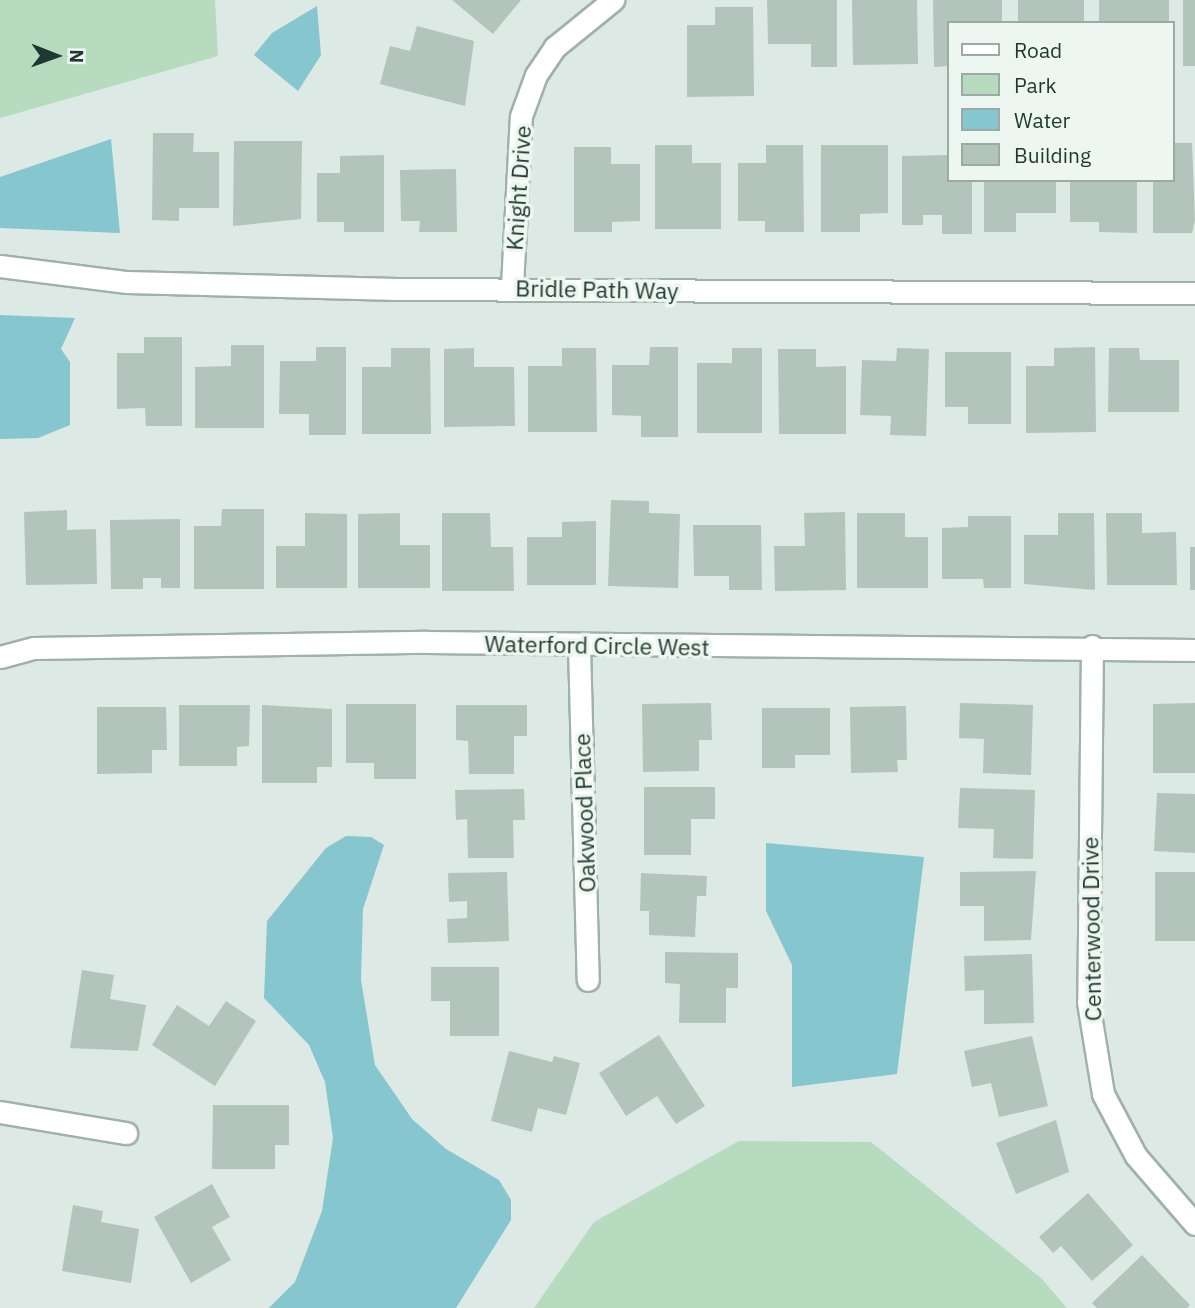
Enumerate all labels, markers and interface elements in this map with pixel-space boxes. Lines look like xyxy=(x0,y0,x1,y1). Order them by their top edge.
north arrow xyxy=(21,21,91,91)
legend xyxy=(946,21,1174,182)
text: Road xyxy=(1014,36,1062,64)
text: N xyxy=(65,49,89,63)
text: Park xyxy=(1014,71,1057,99)
text: Water xyxy=(1014,106,1070,134)
street label: Knight Drive xyxy=(500,125,536,251)
text: Building xyxy=(1014,141,1091,169)
street label: Bridle Path Way xyxy=(515,274,679,304)
street label: Waterford Circle West xyxy=(484,629,710,661)
street label: Oakwood Place xyxy=(567,733,601,893)
street label: Centerwood Drive xyxy=(1076,836,1106,1022)

